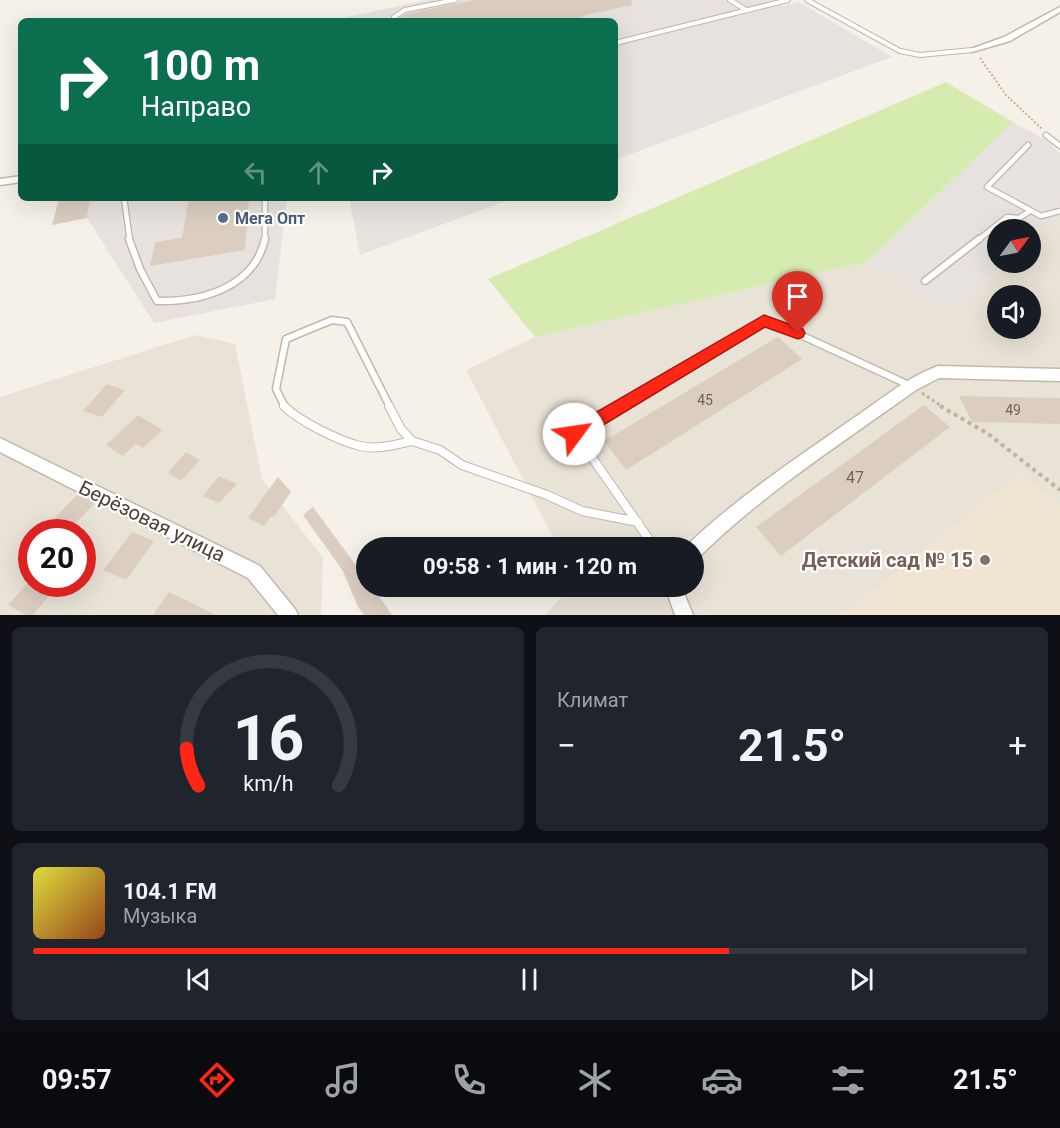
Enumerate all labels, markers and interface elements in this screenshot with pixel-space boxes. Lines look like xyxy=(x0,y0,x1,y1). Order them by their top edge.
text: 100 m xyxy=(141,41,260,90)
icon: right xyxy=(42,42,120,120)
text: Направо xyxy=(141,91,251,123)
icon: left xyxy=(239,156,272,189)
icon: ahead xyxy=(302,156,335,189)
icon: right xyxy=(365,156,398,189)
place label: Мега Опт xyxy=(235,209,305,228)
marker: Мега Опт xyxy=(216,211,230,225)
north arrow xyxy=(987,219,1041,273)
map controls xyxy=(987,219,1041,339)
pin xyxy=(772,271,823,333)
icon: arrive xyxy=(781,280,814,313)
button: sound xyxy=(987,285,1041,339)
house number: 45 xyxy=(697,392,713,408)
position arrow xyxy=(542,402,606,466)
house number: 49 xyxy=(1005,402,1021,418)
house number: 47 xyxy=(846,468,864,487)
street label: Берёзовая улица xyxy=(75,475,229,567)
speed limit sign: 20 xyxy=(18,519,96,597)
place label: Детский сад № 15 xyxy=(802,548,973,572)
marker: Детский сад № 15 xyxy=(978,553,992,567)
text: 09:58 · 1 мин · 120 m xyxy=(423,554,637,579)
text: Климат xyxy=(557,688,628,712)
text: 16 xyxy=(232,702,304,775)
text: 21.5° xyxy=(738,719,846,772)
text: − xyxy=(557,726,576,765)
text: + xyxy=(1008,726,1027,765)
text: km/h xyxy=(243,771,293,796)
text: 104.1 FM xyxy=(123,879,217,904)
text: Музыка xyxy=(123,904,197,928)
icon: previous xyxy=(182,963,215,996)
icon: pause xyxy=(513,963,546,996)
icon: next xyxy=(845,963,878,996)
icon: directions xyxy=(196,1059,238,1101)
icon: music xyxy=(322,1059,364,1101)
icon: phone xyxy=(448,1059,490,1101)
icon: climate xyxy=(574,1059,616,1101)
icon: car xyxy=(701,1059,743,1101)
icon: filters xyxy=(827,1059,869,1101)
text: 09:57 xyxy=(42,1064,112,1096)
text: 21.5° xyxy=(953,1064,1018,1096)

